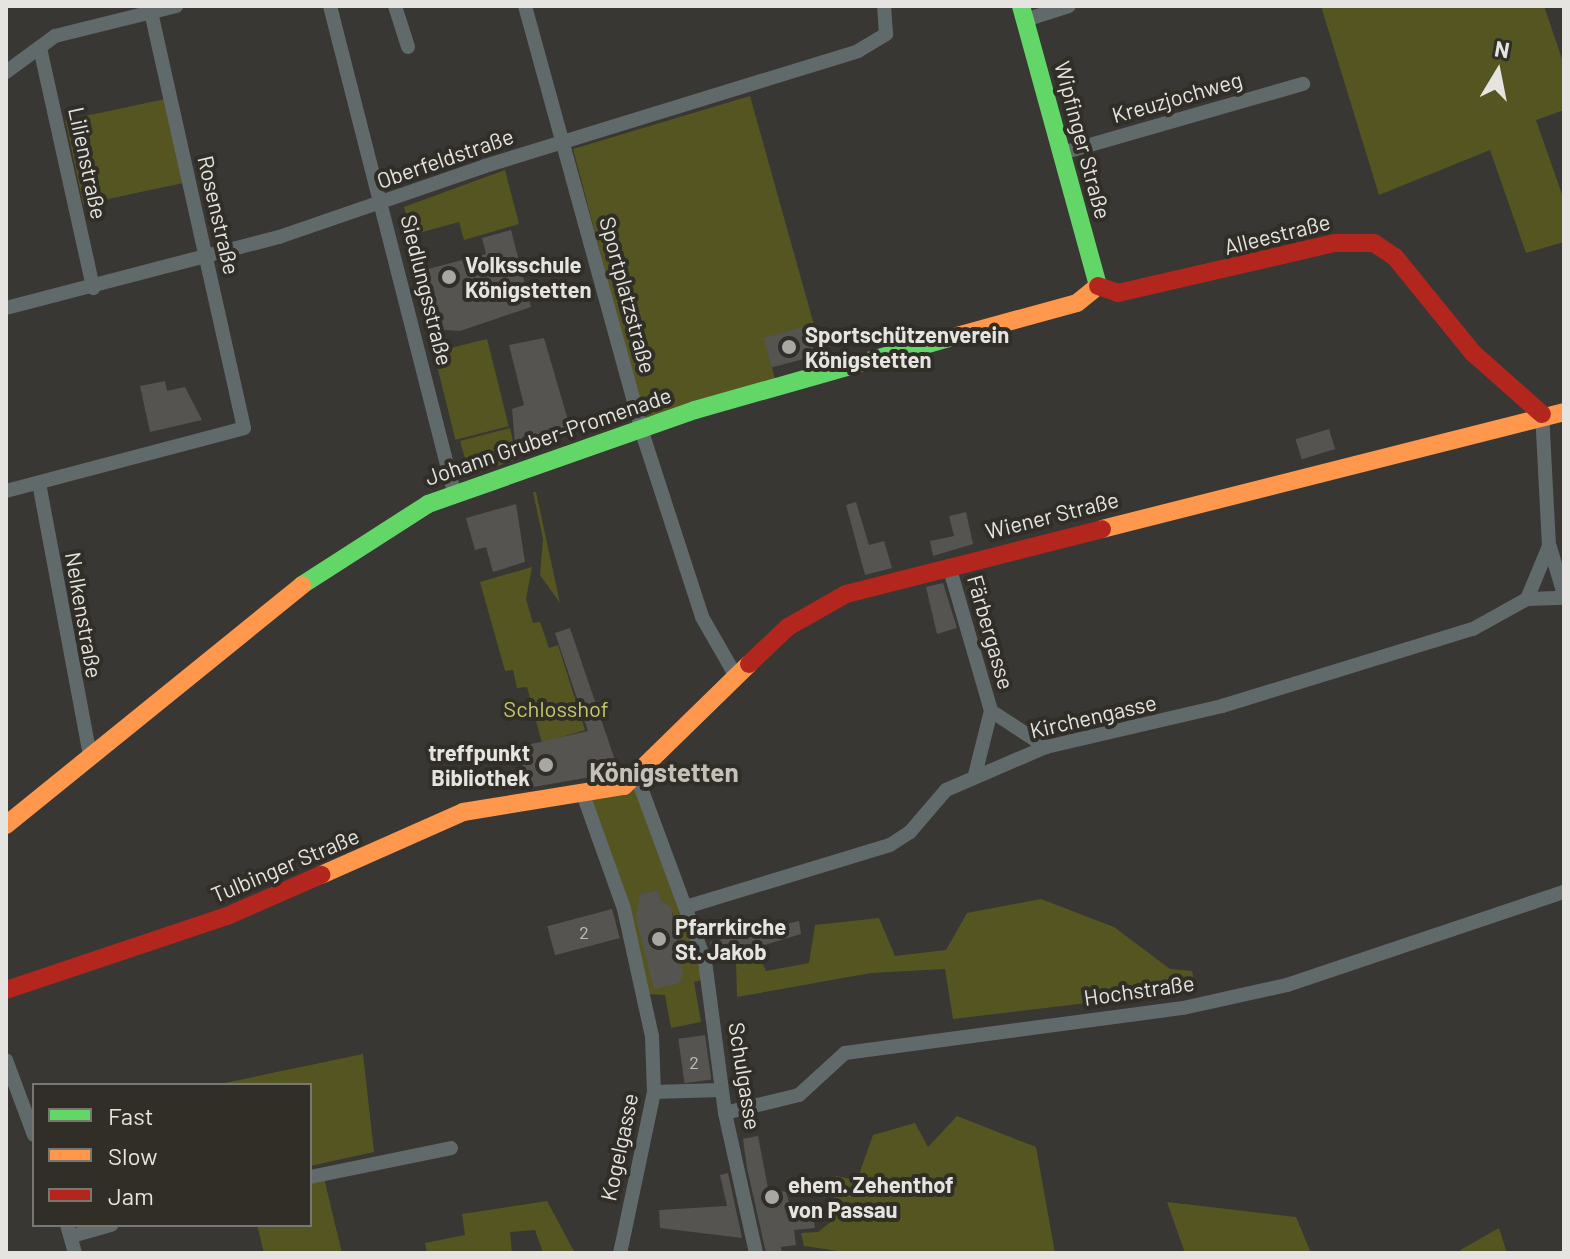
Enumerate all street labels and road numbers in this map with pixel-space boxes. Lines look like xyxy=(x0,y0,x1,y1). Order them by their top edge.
street label: Wipfinger Straße xyxy=(1049,58,1117,222)
street label: Kreuzjochweg xyxy=(1109,66,1245,128)
street label: Lilienstraße xyxy=(63,104,113,222)
street label: Oberfeldstraße xyxy=(373,122,517,194)
street label: Rosenstraße xyxy=(192,153,246,277)
street label: Alleestraße xyxy=(1221,208,1333,260)
street label: Siedlungsstraße xyxy=(396,212,458,368)
street label: Sportplatzstraße xyxy=(594,214,662,376)
street label: Johann Gruber-Promenade xyxy=(421,381,675,491)
street label: Wiener Straße xyxy=(983,486,1121,544)
street label: Nelkenstraße xyxy=(60,550,108,680)
street label: Färbergasse xyxy=(962,572,1020,692)
street label: Kirchengasse xyxy=(1027,689,1159,743)
street label: Tulbinger Straße xyxy=(207,822,363,908)
street label: Hochstraße xyxy=(1082,969,1196,1011)
street label: Schulgasse xyxy=(723,1020,767,1132)
street label: Kogelgasse xyxy=(595,1091,643,1203)

